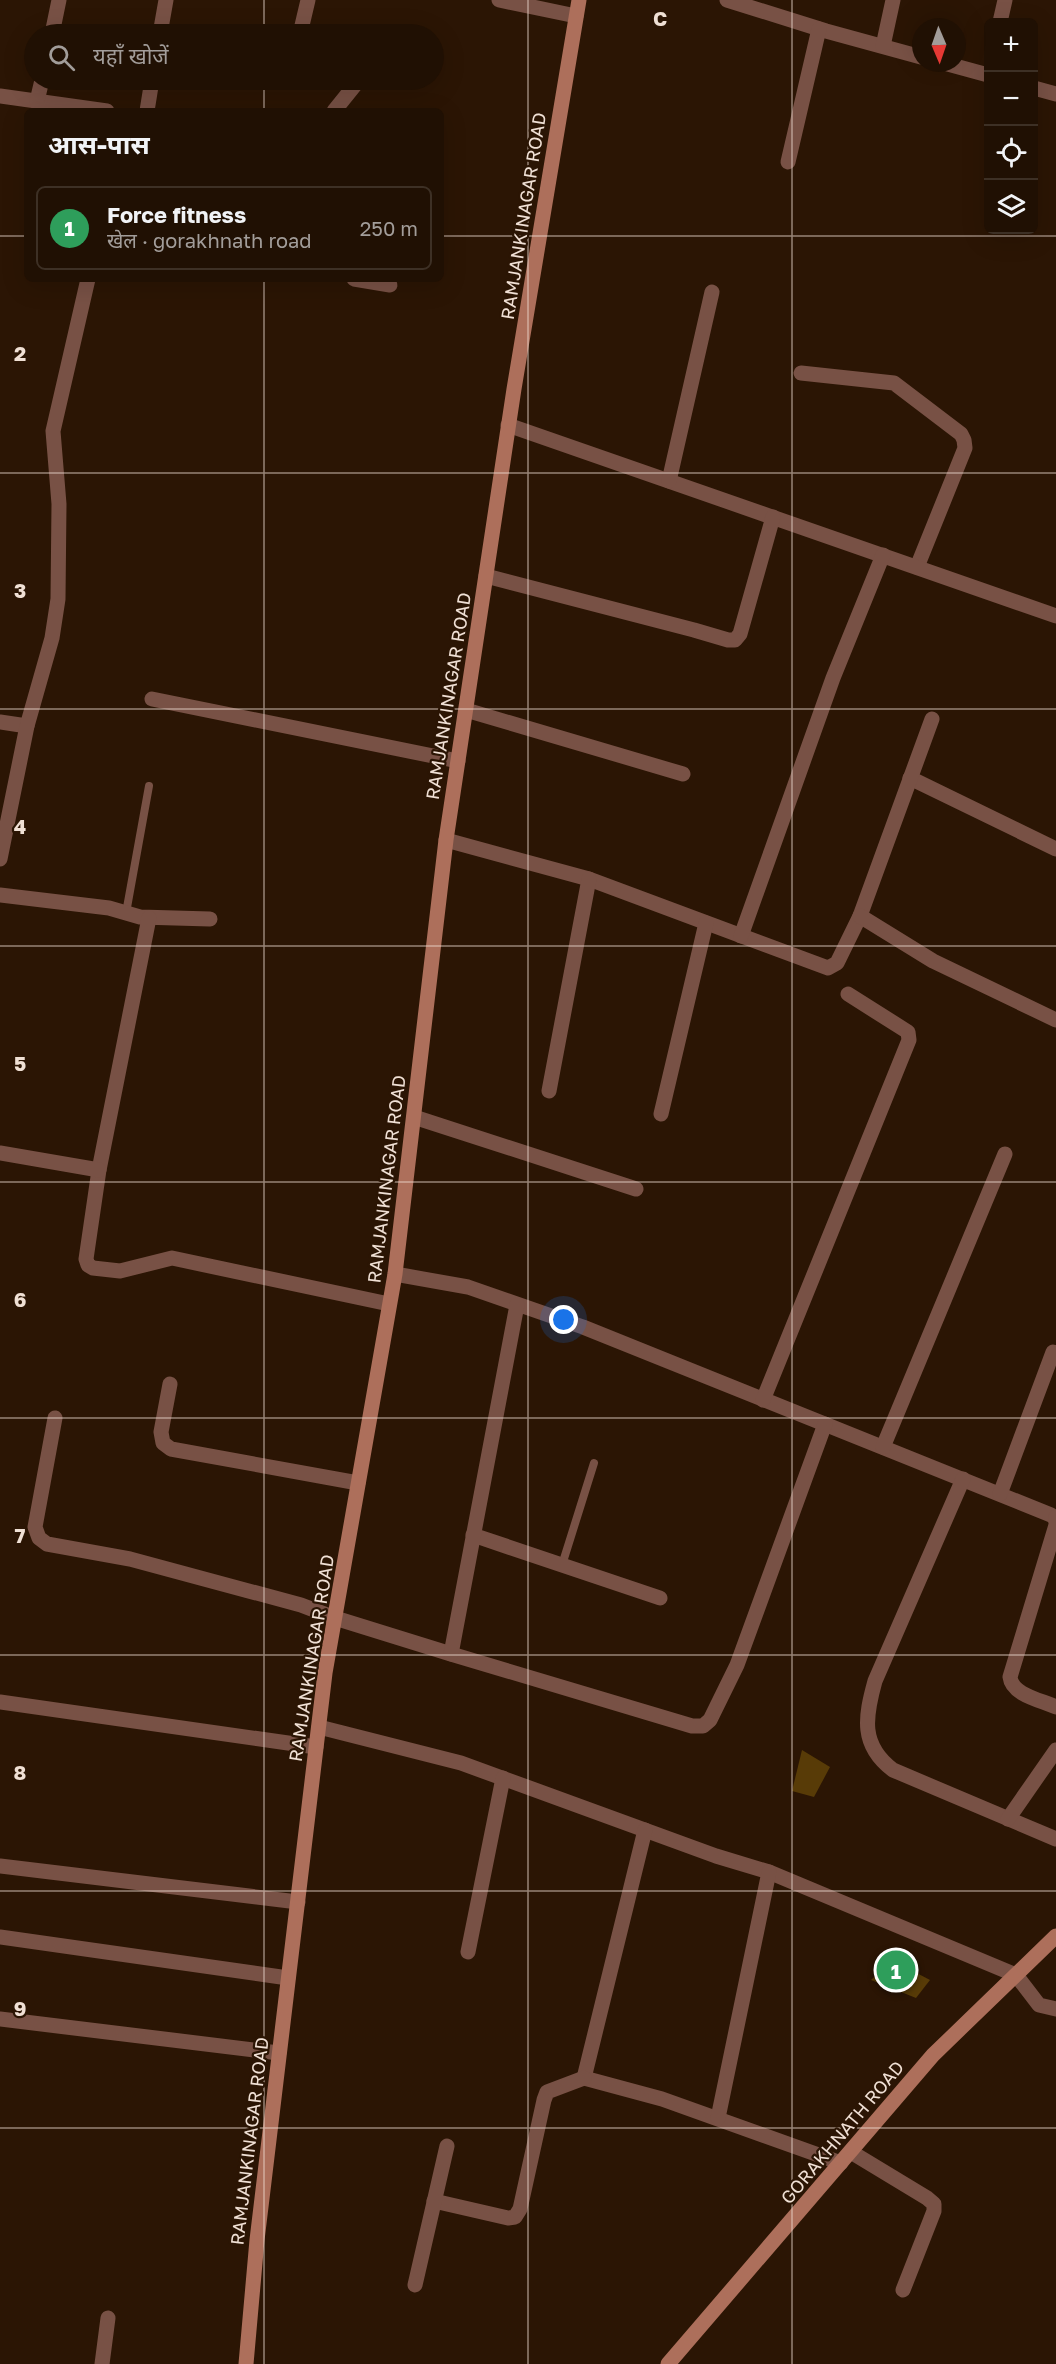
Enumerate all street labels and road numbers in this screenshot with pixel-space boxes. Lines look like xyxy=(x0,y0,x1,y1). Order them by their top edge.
street label: RAMJANKINAGAR ROAD xyxy=(496,111,550,321)
street label: RAMJANKINAGAR ROAD xyxy=(421,591,475,801)
street label: RAMJANKINAGAR ROAD xyxy=(362,1074,410,1284)
street label: RAMJANKINAGAR ROAD xyxy=(284,1553,338,1763)
street label: RAMJANKINAGAR ROAD xyxy=(225,2036,273,2246)
street label: GORAKHNATH ROAD xyxy=(776,2056,908,2208)

